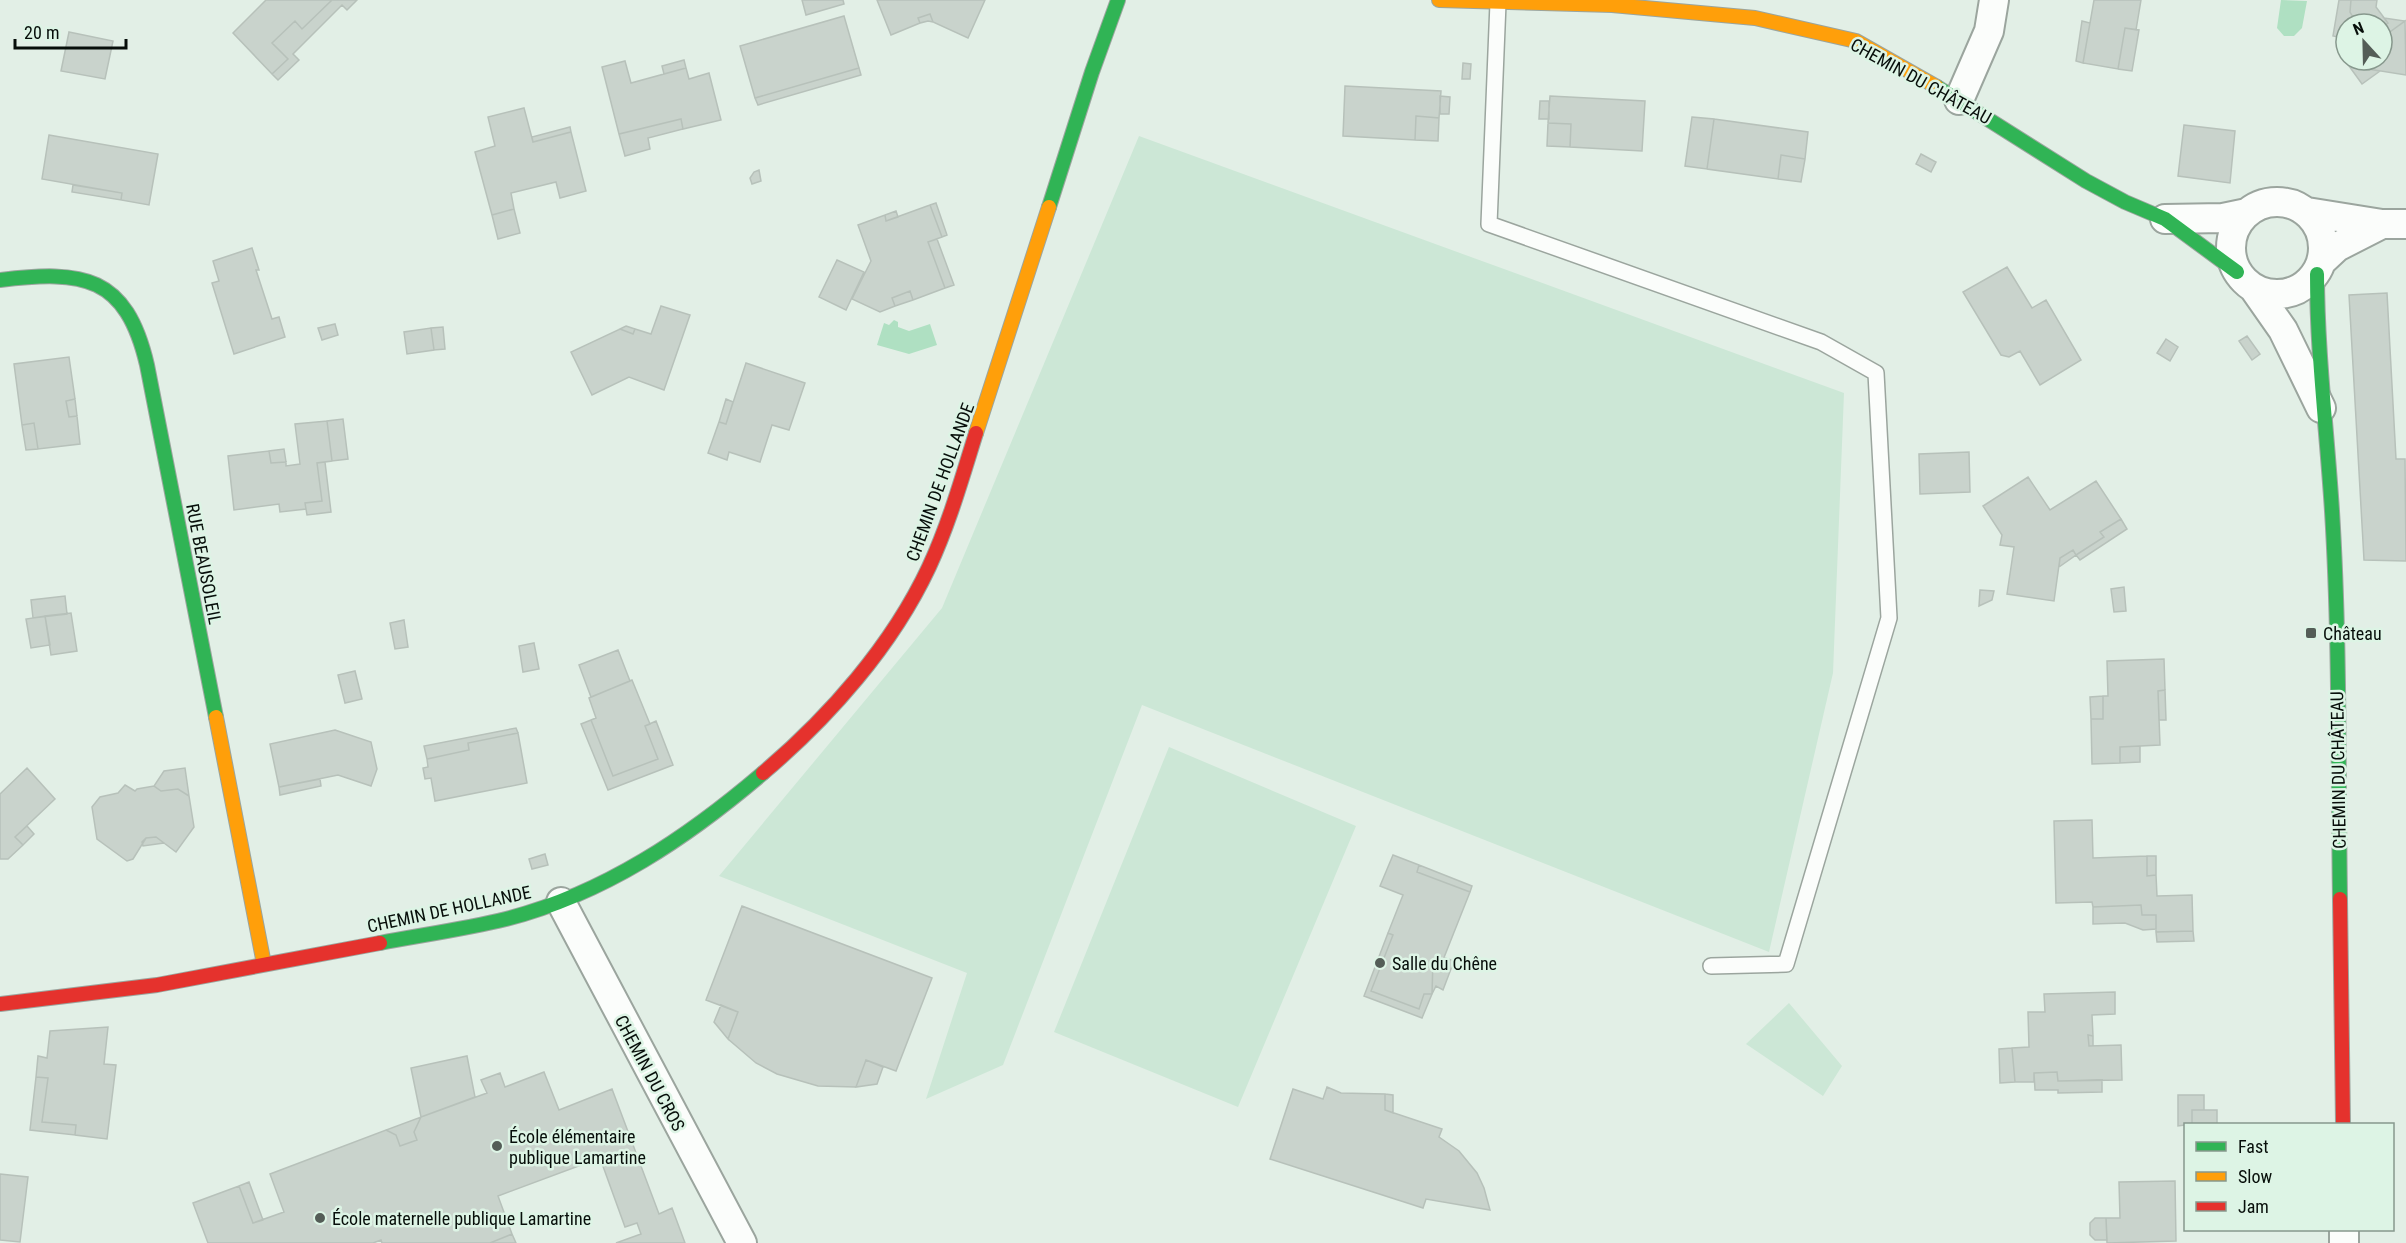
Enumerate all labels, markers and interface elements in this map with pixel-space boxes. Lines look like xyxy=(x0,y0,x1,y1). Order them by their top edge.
scale bar xyxy=(15,12,126,50)
north arrow xyxy=(2334,12,2394,72)
text: N xyxy=(2350,18,2367,39)
text: 20 m xyxy=(24,22,59,43)
street label: CHEMIN DU CHÂTEAU xyxy=(1847,34,1995,128)
street label: CHEMIN DE HOLLANDE xyxy=(902,400,978,564)
street label: RUE BEAUSOLEIL xyxy=(182,502,226,627)
place label: Château xyxy=(2323,623,2382,644)
marker: Château xyxy=(2304,626,2318,640)
street label: CHEMIN DU CHÂTEAU xyxy=(2326,691,2350,849)
street label: CHEMIN DE HOLLANDE xyxy=(365,881,533,937)
place label: Salle du Chêne xyxy=(1392,953,1497,974)
marker: Salle du Chêne xyxy=(1373,956,1387,970)
street label: CHEMIN DU CROS xyxy=(611,1012,689,1134)
legend xyxy=(2184,1123,2394,1231)
place label: École élémentaire publique Lamartine xyxy=(509,1126,646,1168)
text: Fast xyxy=(2238,1136,2269,1157)
marker: École élémentaire publique Lamartine xyxy=(490,1139,504,1153)
text: Slow xyxy=(2238,1166,2273,1187)
text: Jam xyxy=(2238,1196,2269,1217)
place label: École maternelle publique Lamartine xyxy=(332,1208,591,1229)
marker: École maternelle publique Lamartine xyxy=(313,1211,327,1225)

